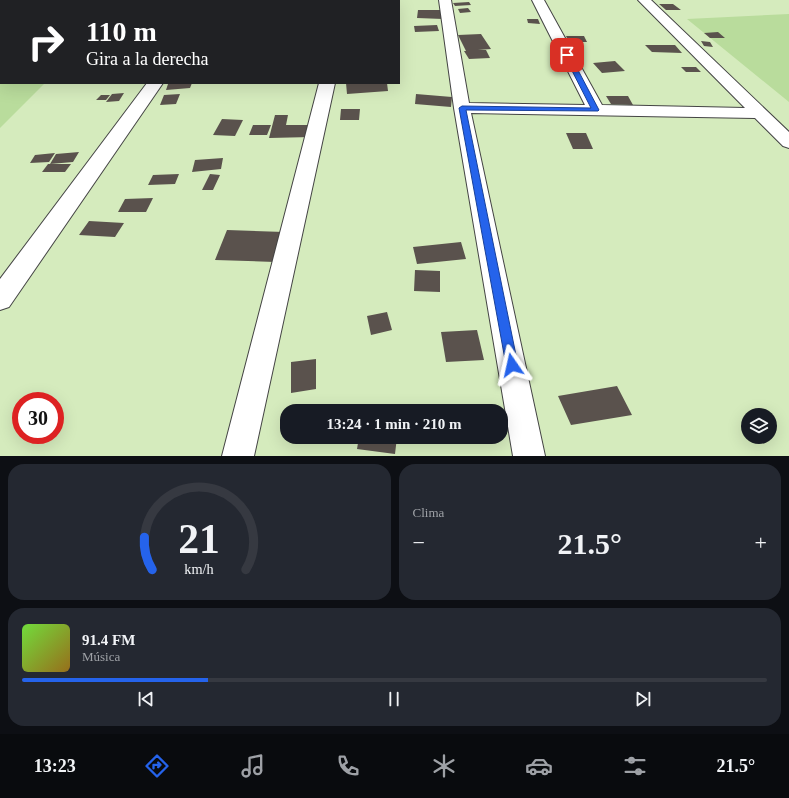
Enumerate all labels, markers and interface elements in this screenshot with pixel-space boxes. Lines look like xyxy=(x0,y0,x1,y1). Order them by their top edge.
icon: right xyxy=(20,16,72,68)
text: 110 m xyxy=(86,16,157,47)
pin xyxy=(550,38,584,72)
icon: arrive xyxy=(556,44,578,66)
text: Gira a la derecha xyxy=(86,49,208,69)
position arrow xyxy=(491,344,533,386)
speed limit sign: 30 xyxy=(12,392,64,444)
map controls xyxy=(741,408,777,444)
button: layers xyxy=(741,408,777,444)
text: 13:24 · 1 min · 210 m xyxy=(327,416,462,432)
text: Clima xyxy=(413,505,444,520)
text: 21 xyxy=(178,516,220,562)
text: 21.5° xyxy=(558,527,622,560)
text: − xyxy=(413,530,425,555)
text: + xyxy=(755,530,767,555)
text: km/h xyxy=(185,561,214,577)
text: 91.4 FM xyxy=(82,632,135,648)
text: Música xyxy=(82,649,120,664)
icon: previous xyxy=(135,688,157,710)
icon: pause xyxy=(383,688,405,710)
icon: next xyxy=(632,688,654,710)
icon: directions xyxy=(143,752,171,780)
icon: music xyxy=(239,752,267,780)
icon: phone xyxy=(334,752,362,780)
icon: climate xyxy=(430,752,458,780)
icon: car xyxy=(525,752,553,780)
icon: filters xyxy=(621,752,649,780)
text: 13:23 xyxy=(34,756,76,776)
text: 21.5° xyxy=(716,756,755,776)

